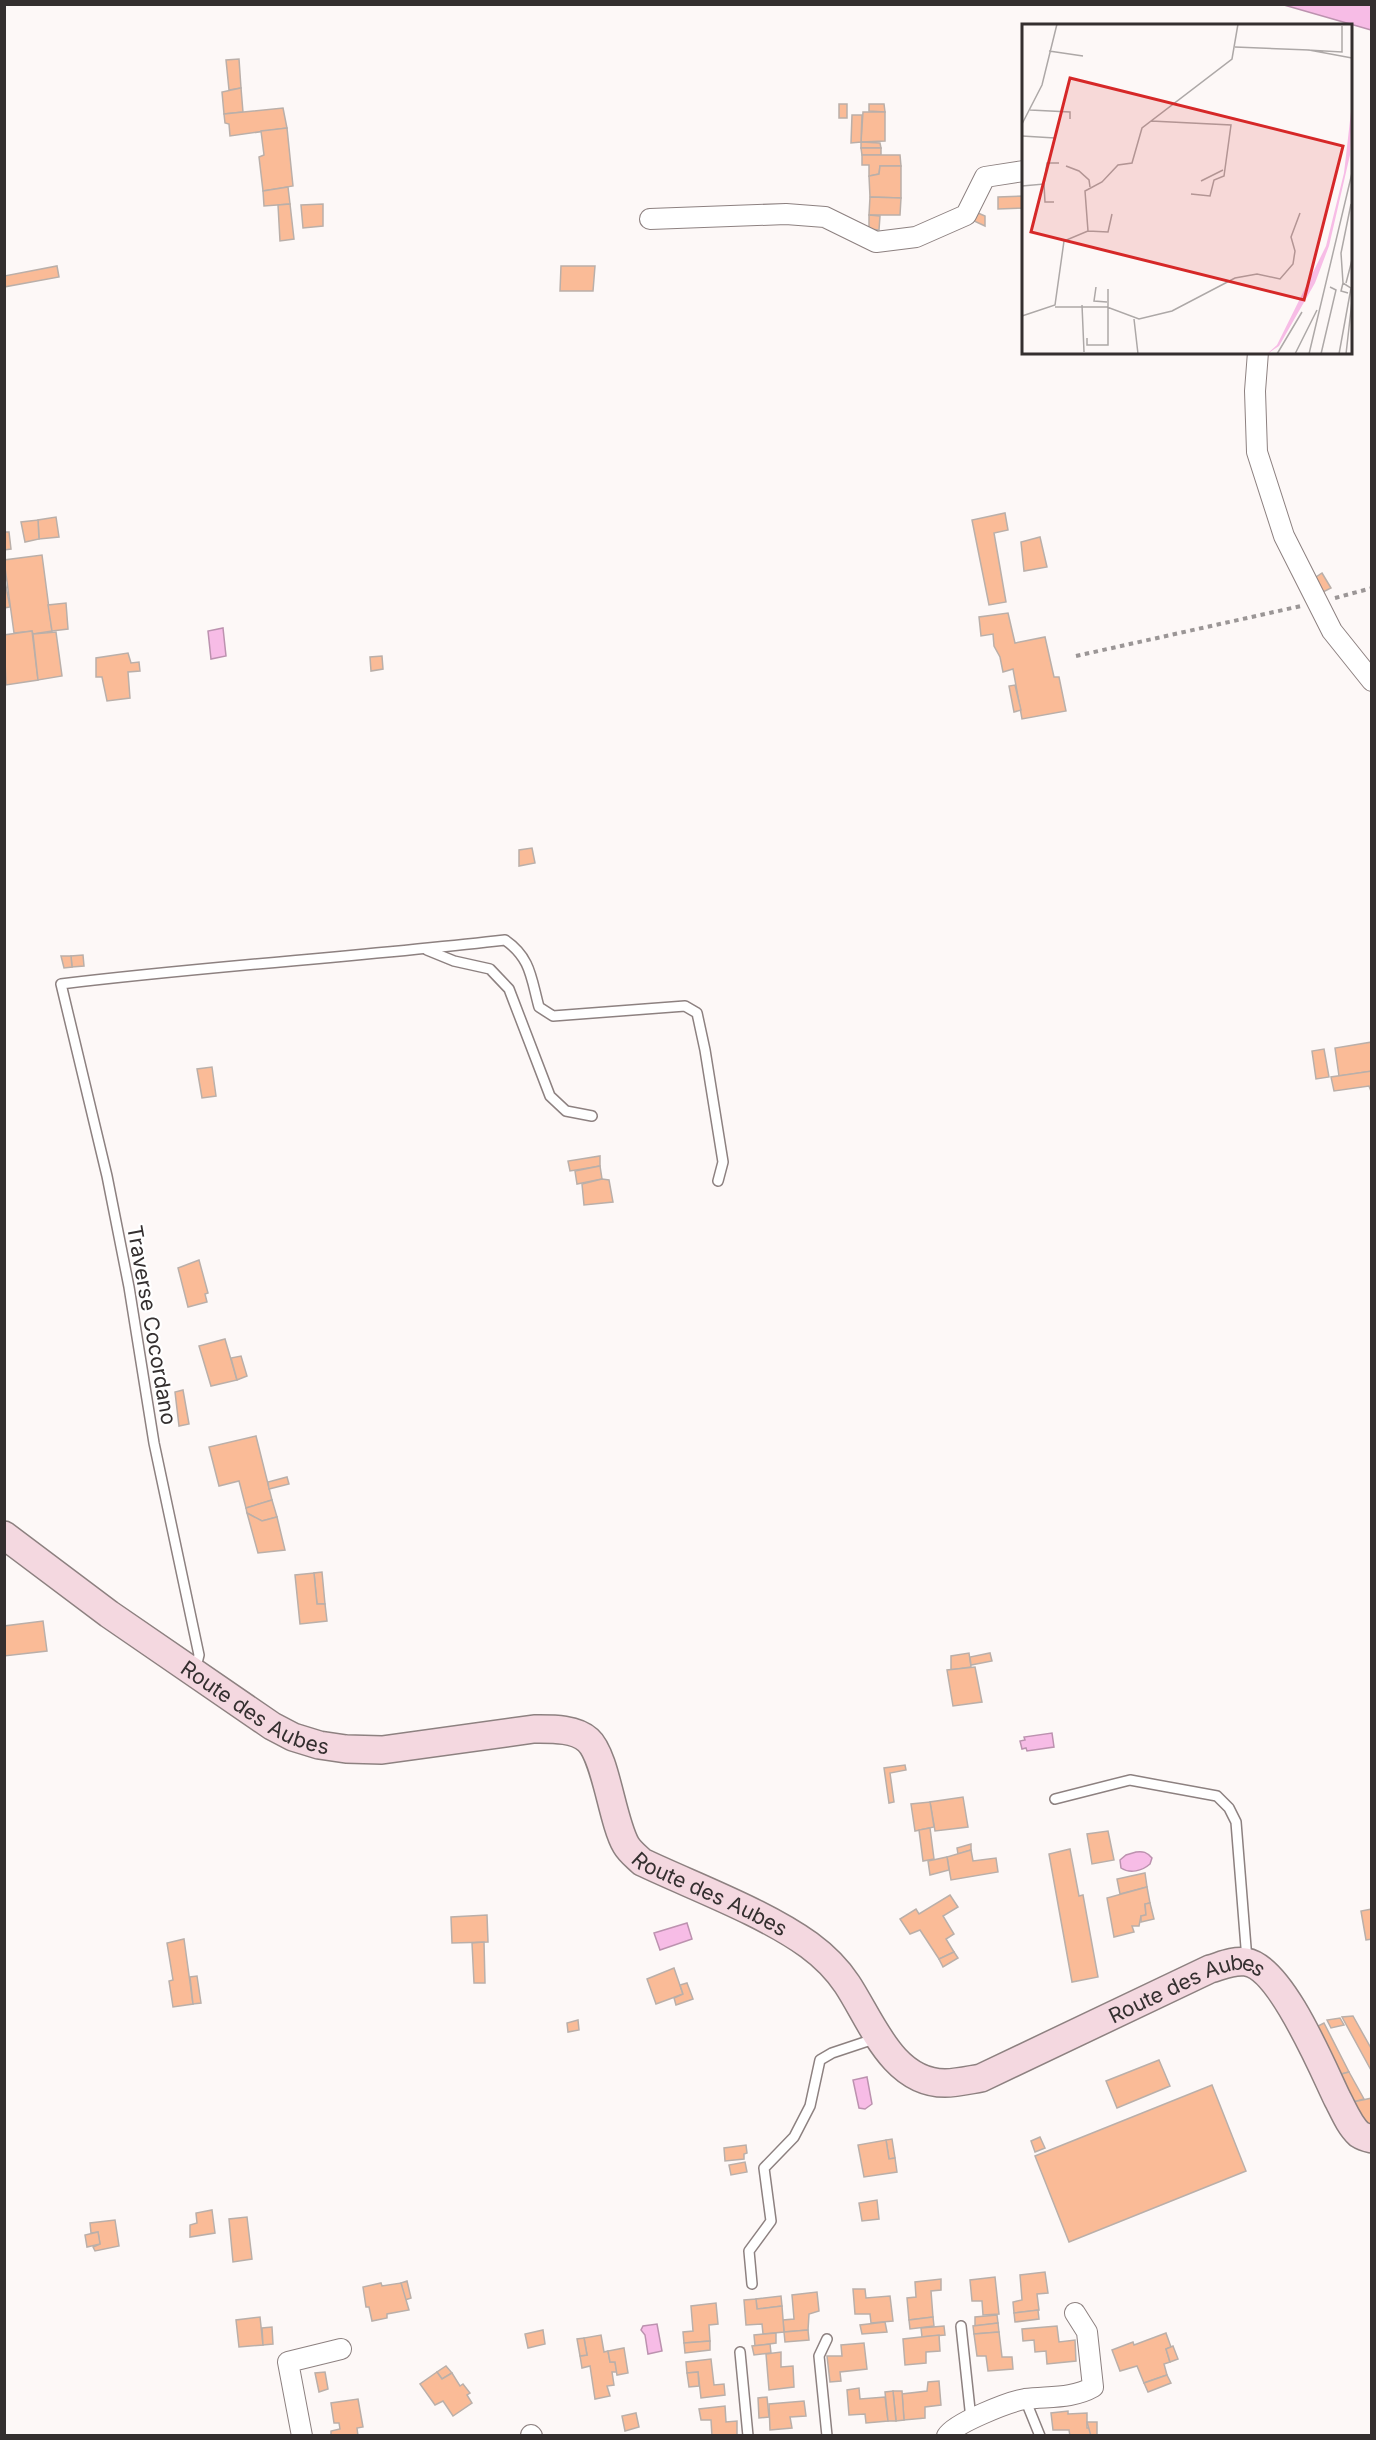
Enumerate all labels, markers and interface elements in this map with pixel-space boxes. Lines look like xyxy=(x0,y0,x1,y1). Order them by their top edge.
inset map xyxy=(1022,24,1352,354)
street label: Traverse Cocordano xyxy=(122,1223,182,1427)
street label: Route des Aubes xyxy=(176,1655,331,1759)
street label: Route des Aubes xyxy=(627,1847,792,1941)
street label: Route des Aubes xyxy=(1104,1949,1271,2028)

